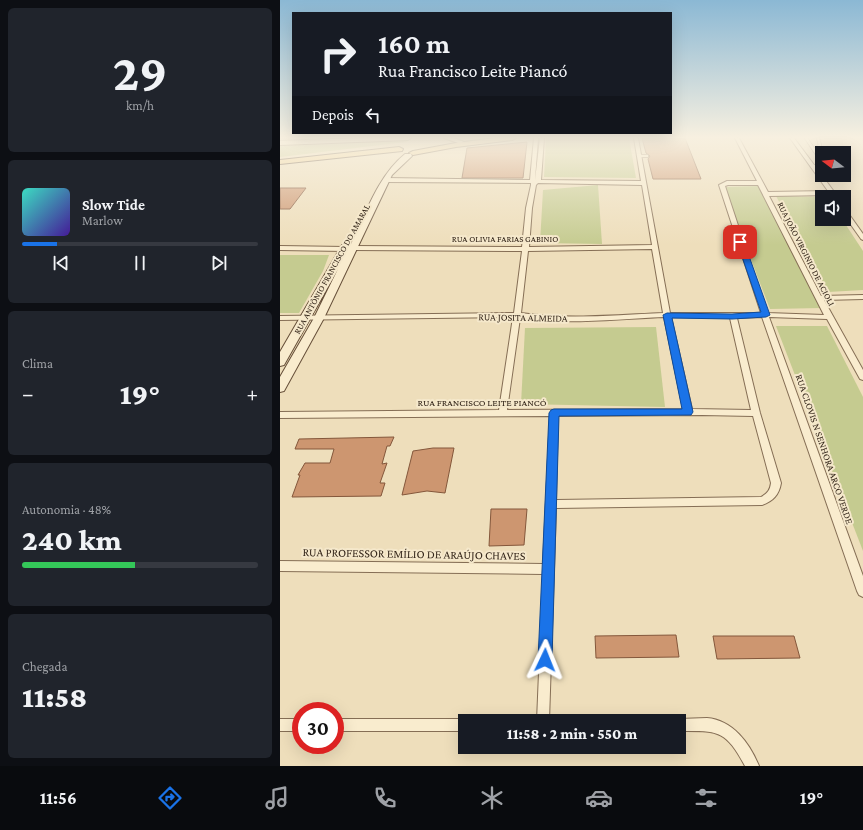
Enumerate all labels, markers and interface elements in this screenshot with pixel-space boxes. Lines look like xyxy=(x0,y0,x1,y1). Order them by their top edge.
icon: right xyxy=(312,28,364,80)
text: 160 m xyxy=(378,28,450,59)
text: 29 xyxy=(113,43,167,101)
text: Rua Francisco Leite Piancó xyxy=(378,61,568,81)
text: km/h xyxy=(126,98,154,113)
icon: left xyxy=(362,104,384,126)
text: Depois xyxy=(312,107,354,123)
north arrow xyxy=(815,146,851,182)
map controls xyxy=(815,146,851,226)
button: sound xyxy=(815,190,851,226)
text: Slow Tide xyxy=(82,197,145,213)
street label: RUA JOÃO VIRGINIO DE ACIOLI xyxy=(775,200,837,308)
street label: RUA ANTÔNIO FRANCISCO DO AMARAL xyxy=(292,202,372,336)
text: Marlow xyxy=(82,213,123,228)
pin xyxy=(723,225,757,259)
icon: arrive xyxy=(729,231,751,253)
street label: RUA OLIVIA FARIAS GABINIO xyxy=(452,234,558,244)
icon: previous xyxy=(50,252,72,274)
icon: pause xyxy=(129,252,151,274)
icon: next xyxy=(208,252,230,274)
street label: RUA JOSITA ALMEIDA xyxy=(478,311,568,324)
text: Clima xyxy=(22,356,53,371)
street label: RUA CLOVIS N SENHORA ARCO VERDE xyxy=(794,373,856,526)
text: 19° xyxy=(120,377,160,410)
text: − xyxy=(22,381,34,406)
text: + xyxy=(246,381,258,406)
street label: RUA FRANCISCO LEITE PIANCÓ xyxy=(418,397,547,408)
text: Autonomia · 48% xyxy=(22,502,111,517)
text: 240 km xyxy=(22,523,122,556)
street label: RUA PROFESSOR EMÍLIO DE ARAÚJO CHAVES xyxy=(302,545,526,563)
position arrow xyxy=(524,639,566,681)
text: Chegada xyxy=(22,659,67,674)
text: 11:58 xyxy=(22,680,87,713)
speed limit sign: 30 xyxy=(292,702,344,754)
text: 11:58 · 2 min · 550 m xyxy=(507,726,637,742)
icon: directions xyxy=(156,784,184,812)
icon: music xyxy=(263,784,291,812)
icon: phone xyxy=(371,784,399,812)
icon: climate xyxy=(478,784,506,812)
icon: car xyxy=(585,784,613,812)
icon: filters xyxy=(692,784,720,812)
text: 11:56 xyxy=(40,788,77,808)
text: 19° xyxy=(800,788,823,808)

